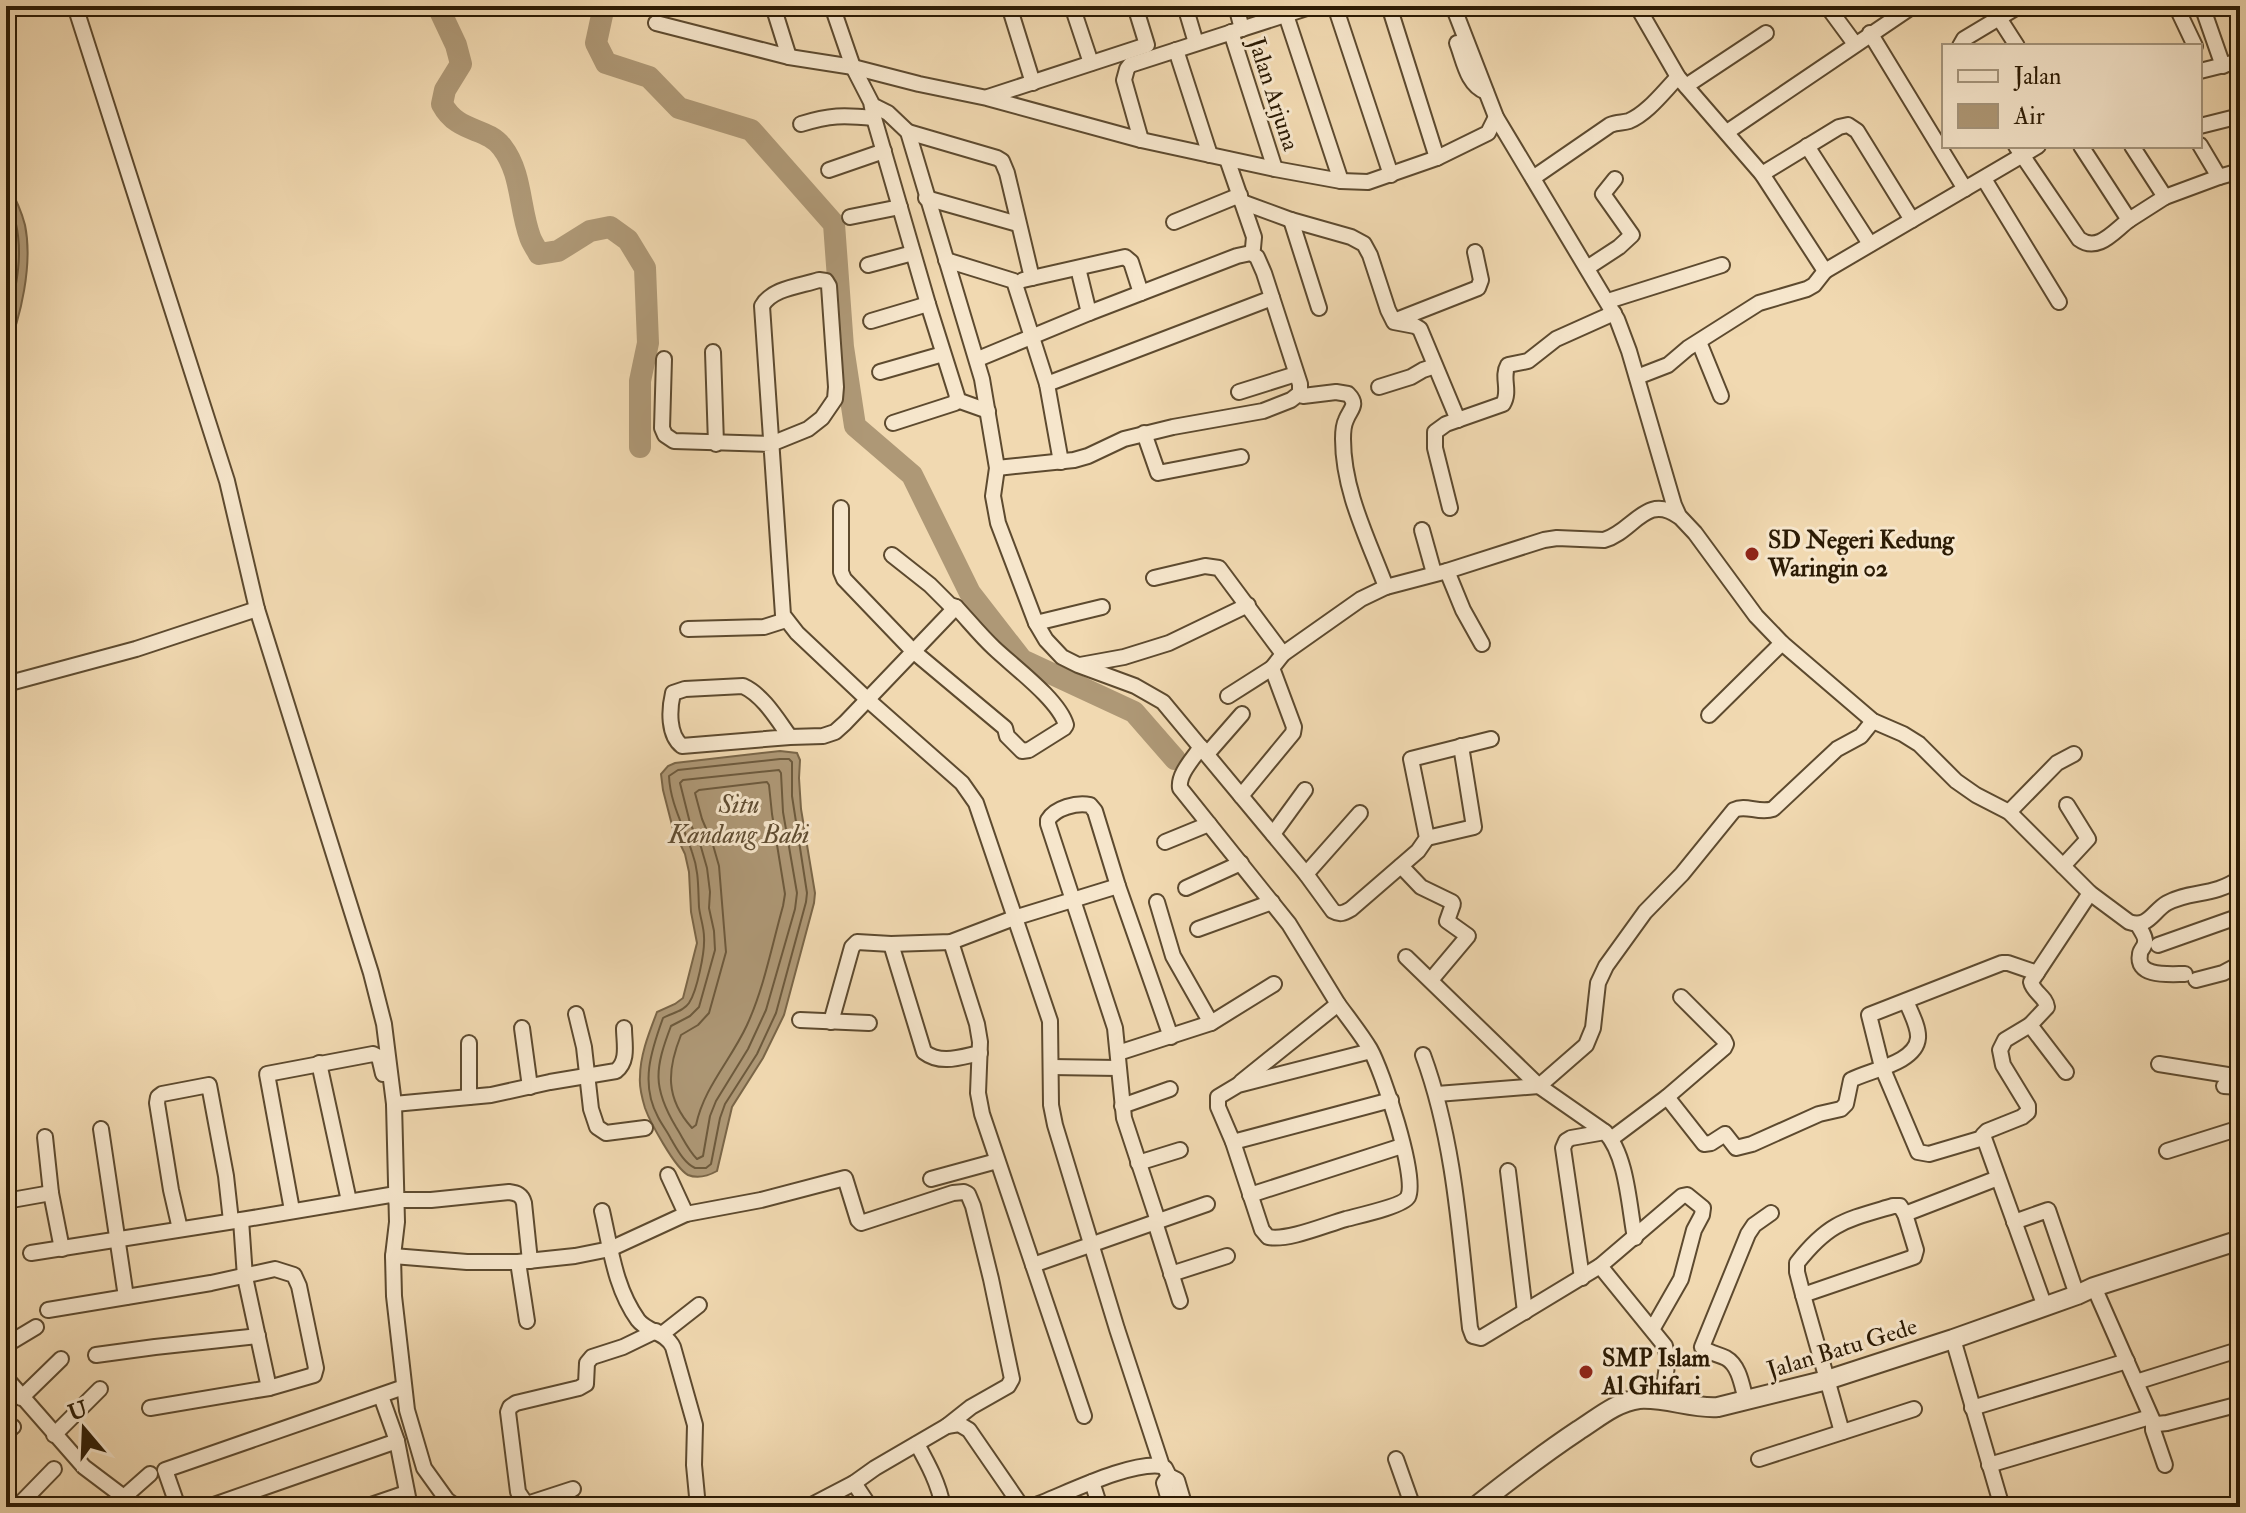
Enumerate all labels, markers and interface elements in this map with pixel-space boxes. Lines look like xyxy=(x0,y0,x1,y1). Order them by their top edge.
street label: Jalan Arjuna xyxy=(1240,33,1307,156)
legend xyxy=(1942,44,2202,148)
text: Jalan xyxy=(2013,61,2061,92)
text: Air xyxy=(2013,101,2045,132)
place label: SD Negeri Kedung Waringin 02 xyxy=(1767,525,1955,584)
marker: SD Negeri Kedung Waringin 02 xyxy=(1743,545,1761,563)
water label: Situ Kandang Babi xyxy=(667,789,809,851)
street label: Jalan Batu Gede xyxy=(1762,1311,1921,1386)
place label: SMP Islam Al Ghifari xyxy=(1601,1343,1711,1402)
marker: SMP Islam Al Ghifari xyxy=(1577,1363,1595,1381)
north arrow xyxy=(44,1389,124,1469)
text: U xyxy=(65,1395,92,1427)

